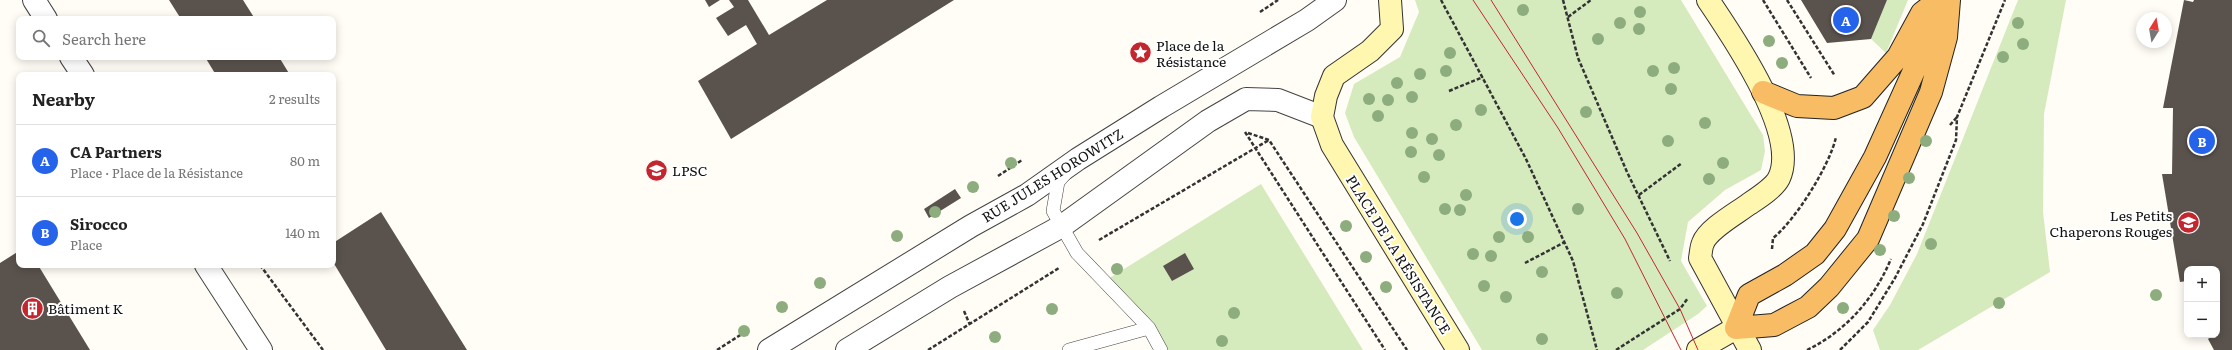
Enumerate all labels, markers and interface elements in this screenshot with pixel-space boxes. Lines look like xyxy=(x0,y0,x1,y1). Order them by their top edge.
pin: A xyxy=(1833,5,1859,35)
north arrow xyxy=(2136,12,2172,48)
search box xyxy=(16,16,336,60)
icon: search xyxy=(30,27,52,49)
text: Search here xyxy=(62,27,146,50)
place label: Place de la Résistance xyxy=(1156,35,1226,71)
place icon: Place de la Résistance xyxy=(1128,40,1154,66)
text: Nearby xyxy=(32,86,95,111)
text: 2 results xyxy=(269,89,320,108)
street label: RUE JULES HOROWITZ xyxy=(977,123,1127,227)
pin: B xyxy=(2189,126,2215,156)
text: CA Partners xyxy=(70,140,162,163)
text: A xyxy=(40,151,50,170)
text: 80 m xyxy=(290,151,320,170)
school or university icon: LPSC xyxy=(643,157,669,183)
place label: LPSC xyxy=(672,160,708,180)
text: Place · Place de la Résistance xyxy=(70,163,243,182)
street label: PLACE DE LA RÉSISTANCE xyxy=(1342,171,1456,337)
place label: Les Petits Chaperons Rouges xyxy=(2049,205,2172,241)
your location xyxy=(1507,209,1527,229)
school or university icon: Les Petits Chaperons Rouges xyxy=(2175,210,2201,236)
text: Sirocco xyxy=(70,212,128,235)
text: B xyxy=(41,223,49,242)
text: 140 m xyxy=(285,223,320,242)
text: Place xyxy=(70,235,102,254)
map controls xyxy=(2184,266,2220,338)
button: + xyxy=(2184,266,2220,302)
building icon: Bâtiment K xyxy=(19,295,45,321)
place label: Bâtiment K xyxy=(48,298,124,318)
button: − xyxy=(2184,302,2220,338)

